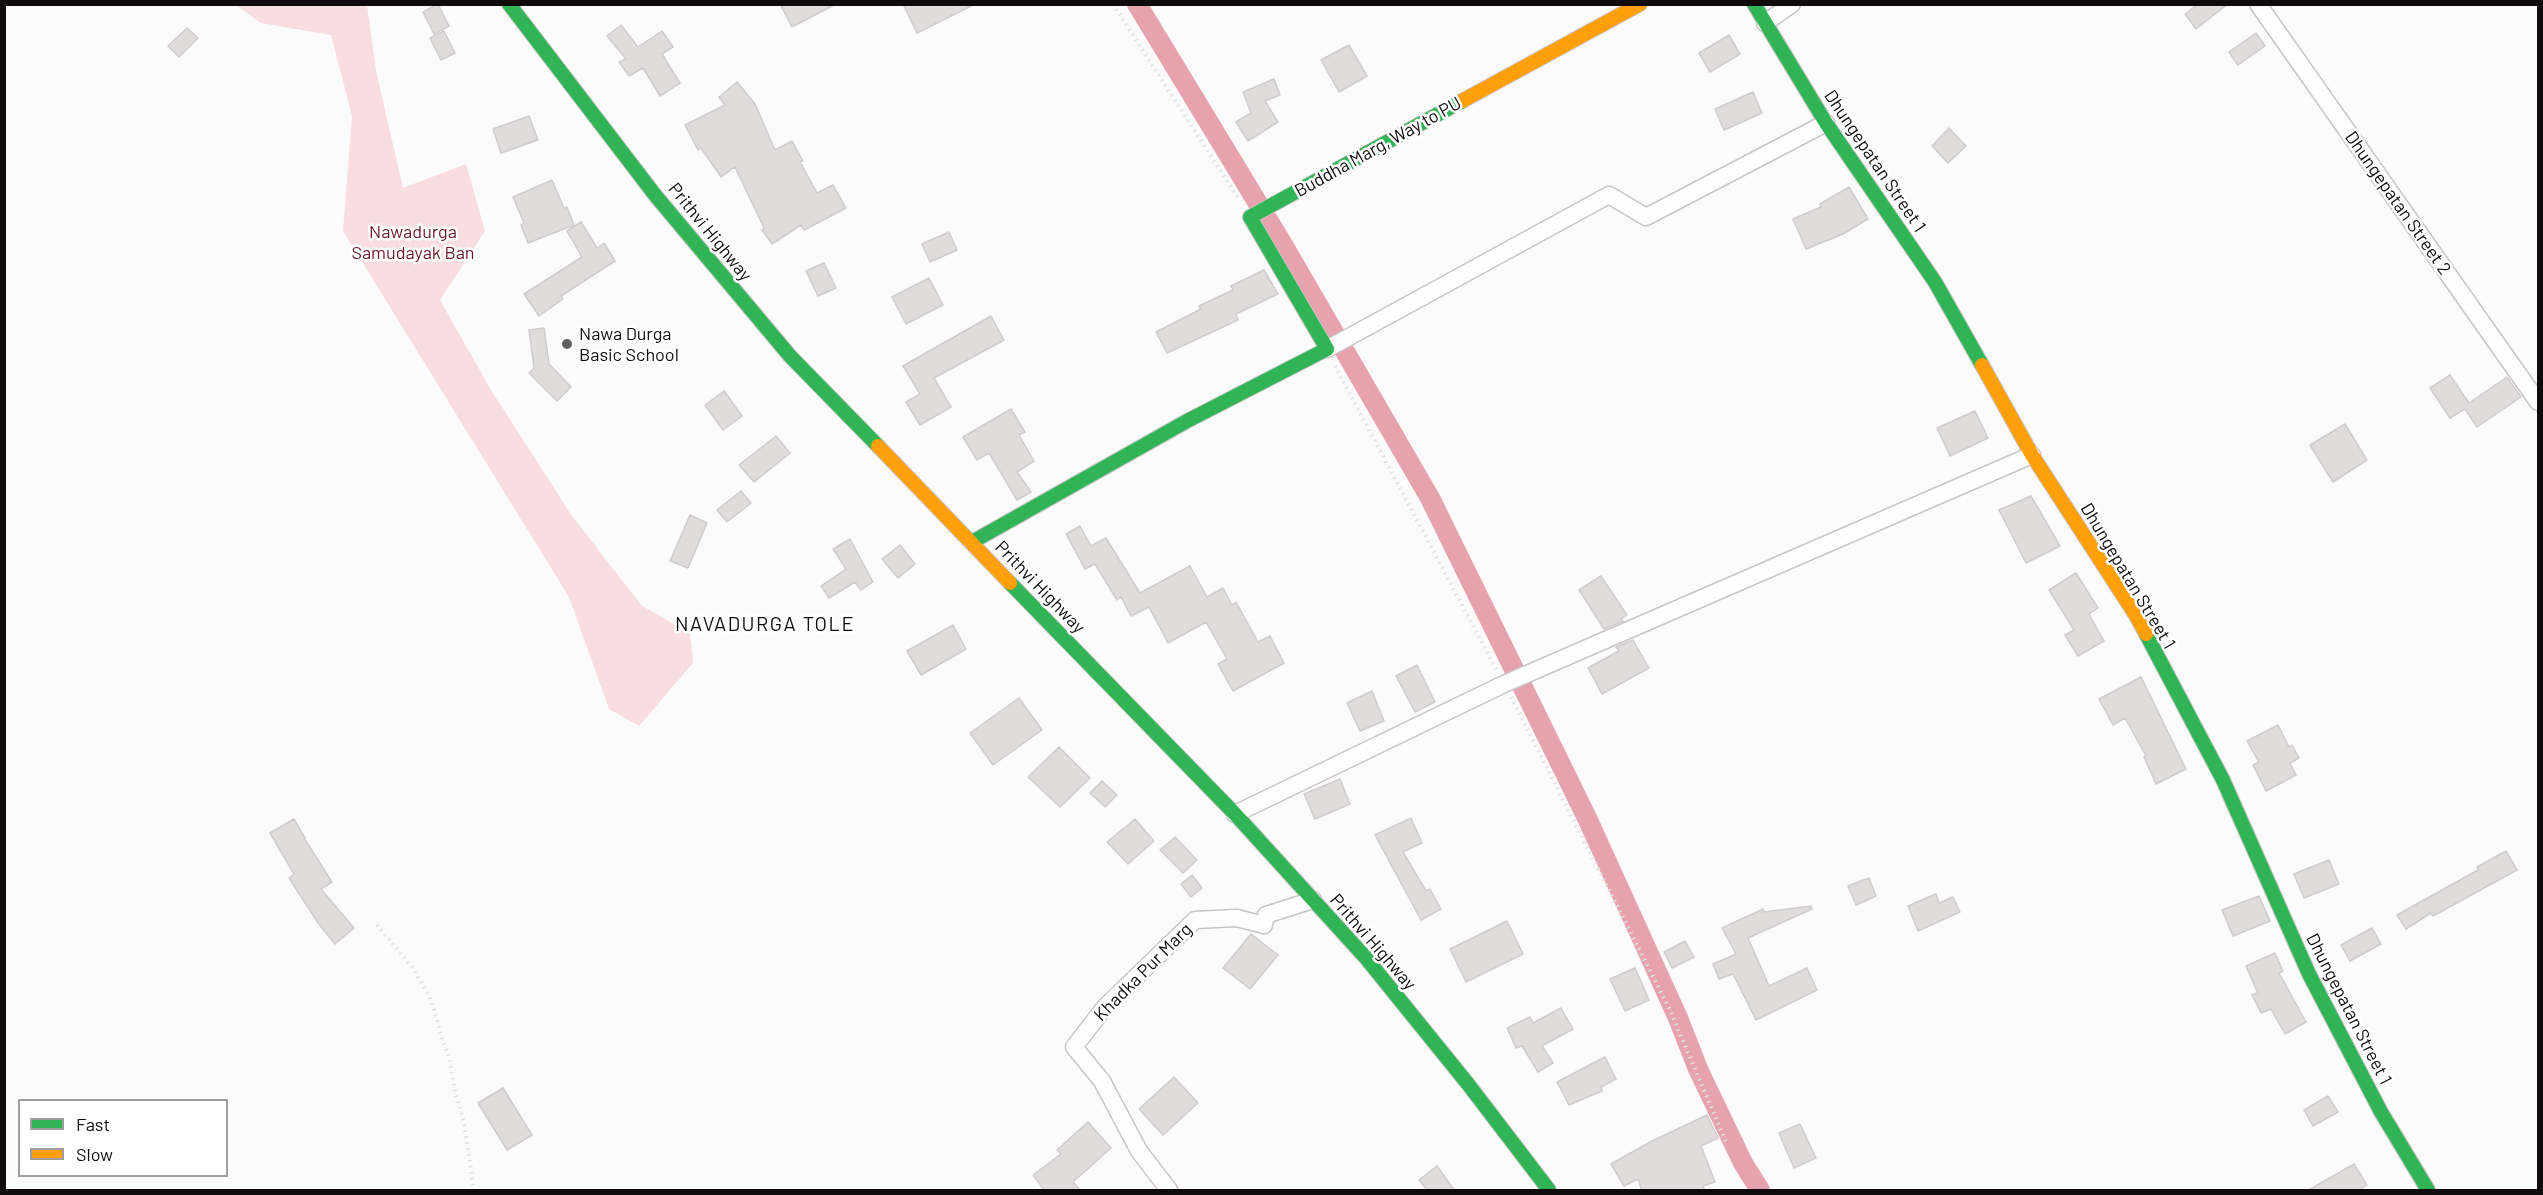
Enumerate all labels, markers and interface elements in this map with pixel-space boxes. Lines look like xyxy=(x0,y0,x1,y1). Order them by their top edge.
street label: Dhungepatan Street 1 xyxy=(1819,86,1931,236)
street label: Buddha Marg, Way to PU xyxy=(1291,92,1465,202)
street label: Dhungepatan Street 2 xyxy=(2340,127,2456,279)
street label: Prithvi Highway xyxy=(664,178,756,286)
park label: Nawadurga Samudayak Ban xyxy=(351,221,475,264)
place label: Nawa Durga Basic School xyxy=(579,323,679,366)
marker: Nawa Durga Basic School xyxy=(560,337,574,351)
street label: Dhungepatan Street 1 xyxy=(2076,499,2180,653)
street label: Prithvi Highway xyxy=(990,536,1090,638)
district label: NAVADURGA TOLE xyxy=(675,612,855,636)
street label: Prithvi Highway xyxy=(1325,890,1421,994)
street label: Khadka Pur Marg xyxy=(1089,918,1197,1026)
street label: Dhungepatan Street 1 xyxy=(2302,930,2396,1088)
legend xyxy=(18,1099,228,1177)
text: Fast xyxy=(76,1113,110,1135)
text: Slow xyxy=(76,1143,113,1165)

